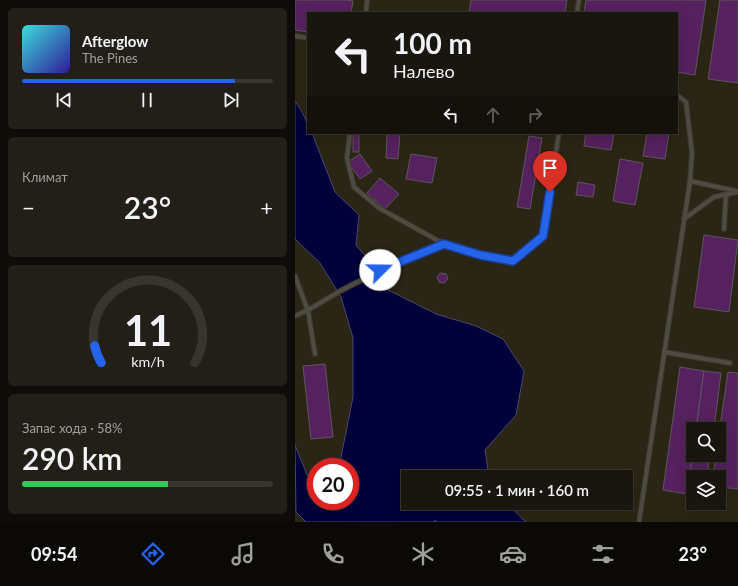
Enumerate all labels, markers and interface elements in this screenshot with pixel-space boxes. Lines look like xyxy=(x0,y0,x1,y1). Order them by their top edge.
text: 100 m xyxy=(393,26,472,60)
icon: left xyxy=(327,28,379,80)
text: Afterglow xyxy=(82,32,148,50)
text: The Pines xyxy=(82,50,138,66)
text: Налево xyxy=(393,60,455,82)
icon: previous xyxy=(53,89,75,111)
icon: pause xyxy=(136,89,158,111)
icon: next xyxy=(220,89,242,111)
icon: left xyxy=(440,104,462,126)
icon: ahead xyxy=(482,104,504,126)
icon: right xyxy=(524,104,546,126)
pin xyxy=(533,151,567,192)
icon: arrive xyxy=(539,157,561,179)
text: Климат xyxy=(22,169,68,185)
text: 23° xyxy=(124,189,171,225)
text: − xyxy=(22,194,35,221)
text: + xyxy=(260,194,273,221)
position arrow xyxy=(359,249,401,291)
text: 11 xyxy=(123,305,172,355)
text: km/h xyxy=(131,353,164,370)
text: Запас хода · 58% xyxy=(22,420,123,436)
map controls xyxy=(686,422,726,510)
button: search xyxy=(686,422,726,462)
text: 290 km xyxy=(22,440,122,476)
speed limit sign: 20 xyxy=(307,458,359,510)
button: layers xyxy=(686,470,726,510)
text: 09:55 · 1 мин · 160 m xyxy=(445,481,589,499)
icon: directions xyxy=(139,540,167,568)
icon: music xyxy=(229,540,257,568)
icon: phone xyxy=(319,540,347,568)
icon: climate xyxy=(409,540,437,568)
icon: car xyxy=(499,540,527,568)
icon: filters xyxy=(589,540,617,568)
text: 09:54 xyxy=(31,543,77,565)
text: 23° xyxy=(679,543,707,565)

